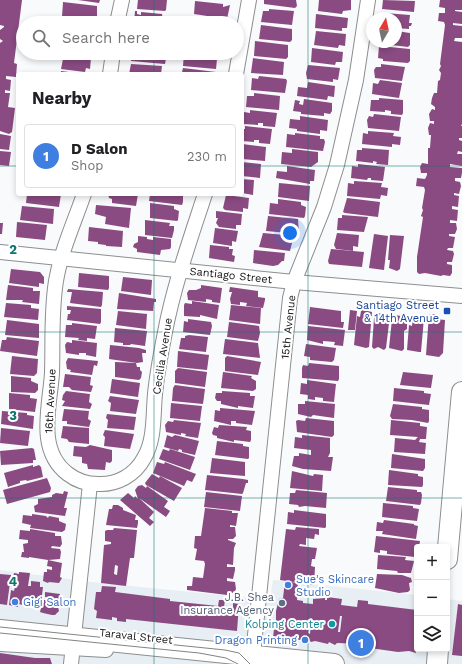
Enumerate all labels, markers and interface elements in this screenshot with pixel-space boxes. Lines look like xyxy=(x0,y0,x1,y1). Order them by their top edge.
north arrow xyxy=(366,12,402,48)
search box xyxy=(16,16,244,60)
icon: search xyxy=(30,27,52,49)
text: Search here xyxy=(62,29,150,47)
text: Nearby xyxy=(32,88,91,108)
text: D Salon xyxy=(71,140,128,158)
text: 1 xyxy=(43,149,49,164)
text: 230 m xyxy=(187,149,227,164)
text: Shop xyxy=(71,158,103,173)
your location xyxy=(280,223,300,243)
text: 2 xyxy=(9,242,17,257)
street label: Santiago Street xyxy=(189,265,273,286)
street label: 15th Avenue xyxy=(279,294,298,360)
place label: Santiago Street & 14th Avenue xyxy=(356,299,439,325)
marker: Santiago Street & 14th Avenue xyxy=(442,306,452,316)
street label: Cecilia Avenue xyxy=(150,317,175,395)
street label: 16th Avenue xyxy=(42,368,59,434)
text: 3 xyxy=(9,408,17,423)
map controls xyxy=(414,544,450,652)
button: + xyxy=(414,544,450,580)
place label: Sue's Skincare Studio xyxy=(296,573,374,599)
text: 4 xyxy=(9,574,18,589)
marker: Sue's Skincare Studio xyxy=(283,580,293,590)
button: − xyxy=(414,580,450,616)
place label: J.B. Shea Insurance Agency xyxy=(180,591,274,617)
place label: Gigi Salon xyxy=(23,596,76,609)
marker: Gigi Salon xyxy=(10,597,20,607)
marker: J.B. Shea Insurance Agency xyxy=(277,598,287,608)
button: layers xyxy=(414,616,450,652)
place label: Kolping Center xyxy=(245,618,325,631)
marker: Kolping Center xyxy=(327,619,337,629)
street label: Taraval Street xyxy=(99,626,174,647)
pin: 1 xyxy=(348,628,374,658)
place label: Dragon Printing xyxy=(215,634,297,647)
marker: Dragon Printing xyxy=(300,635,310,645)

